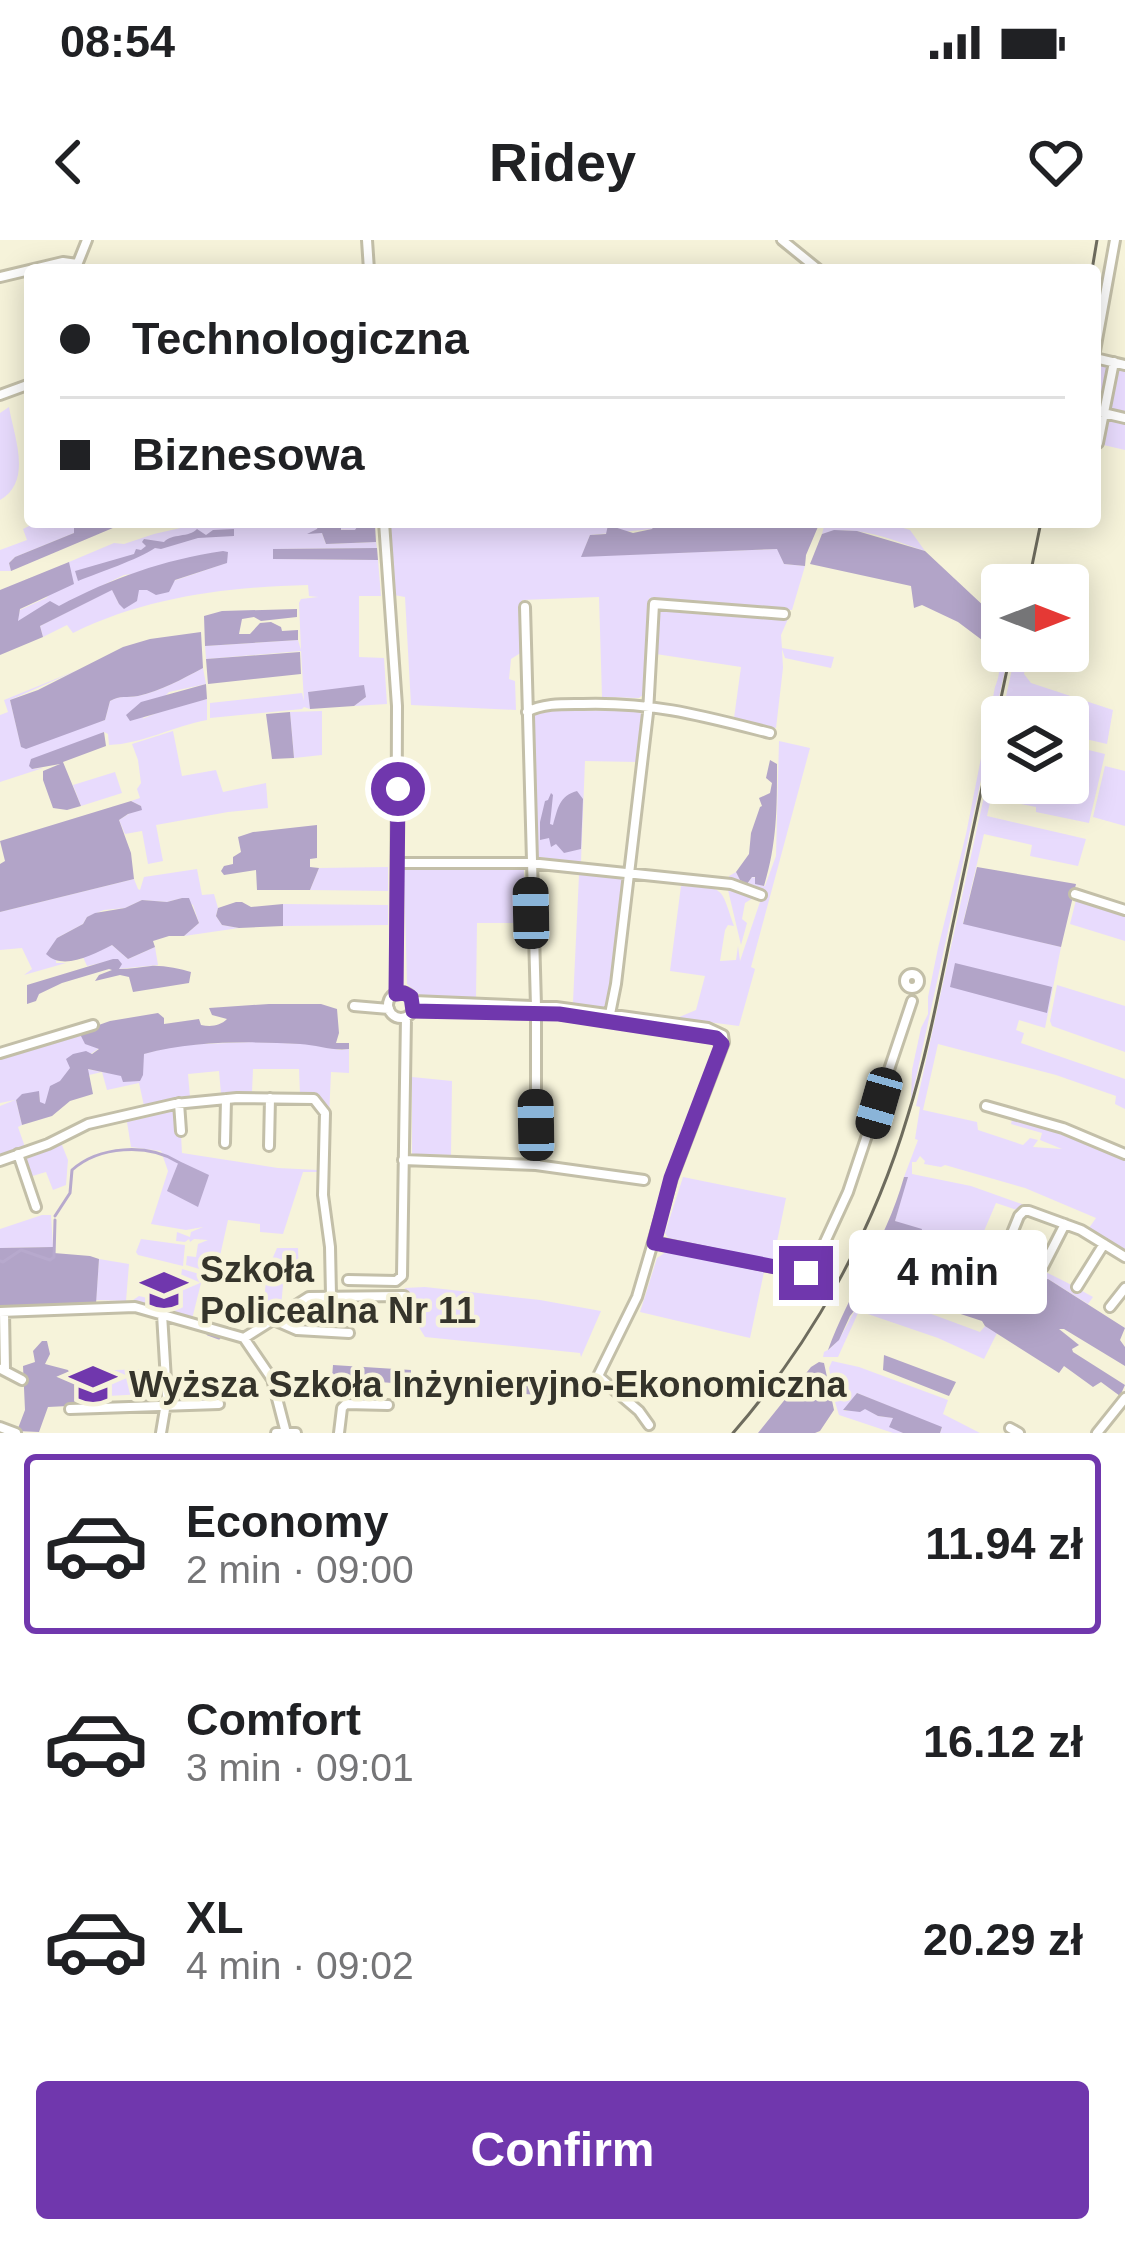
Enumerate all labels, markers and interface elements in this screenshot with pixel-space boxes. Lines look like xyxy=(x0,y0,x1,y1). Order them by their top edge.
text: 08:54 xyxy=(60,16,175,67)
icon: back xyxy=(36,129,102,195)
icon: heart xyxy=(1023,129,1089,195)
text: Ridey xyxy=(489,132,636,192)
text: Technologiczna xyxy=(132,313,469,364)
text: Biznesowa xyxy=(132,429,365,480)
north arrow xyxy=(981,564,1089,672)
map controls xyxy=(981,564,1089,804)
button: layers xyxy=(981,696,1089,804)
route start xyxy=(371,762,425,816)
car xyxy=(512,877,550,949)
car xyxy=(852,1063,906,1143)
car xyxy=(517,1089,555,1161)
callout: 4 min xyxy=(848,1231,1046,1315)
route end xyxy=(779,1246,833,1300)
place label: Szkoła Policealna Nr 11 xyxy=(200,1249,476,1331)
text: 4 min xyxy=(897,1250,999,1293)
school or university icon: Szkoła Policealna Nr 11 xyxy=(139,1265,189,1315)
school or university icon: Wyższa Szkoła Inżynieryjno-Ekonomiczna xyxy=(68,1359,118,1409)
place label: Wyższa Szkoła Inżynieryjno-Ekonomiczna xyxy=(129,1364,848,1405)
icon: car xyxy=(42,1490,150,1598)
text: Economy xyxy=(186,1496,389,1547)
text: 11.94 zł xyxy=(925,1518,1083,1569)
text: 2 min · 09:00 xyxy=(186,1548,414,1591)
icon: car xyxy=(42,1688,150,1796)
text: Comfort xyxy=(186,1694,361,1745)
text: 16.12 zł xyxy=(923,1716,1083,1767)
text: 3 min · 09:01 xyxy=(186,1746,414,1789)
icon: car xyxy=(42,1886,150,1994)
text: XL xyxy=(186,1892,244,1943)
text: 20.29 zł xyxy=(923,1914,1083,1965)
text: 4 min · 09:02 xyxy=(186,1944,414,1987)
button: Confirm xyxy=(36,2081,1089,2219)

